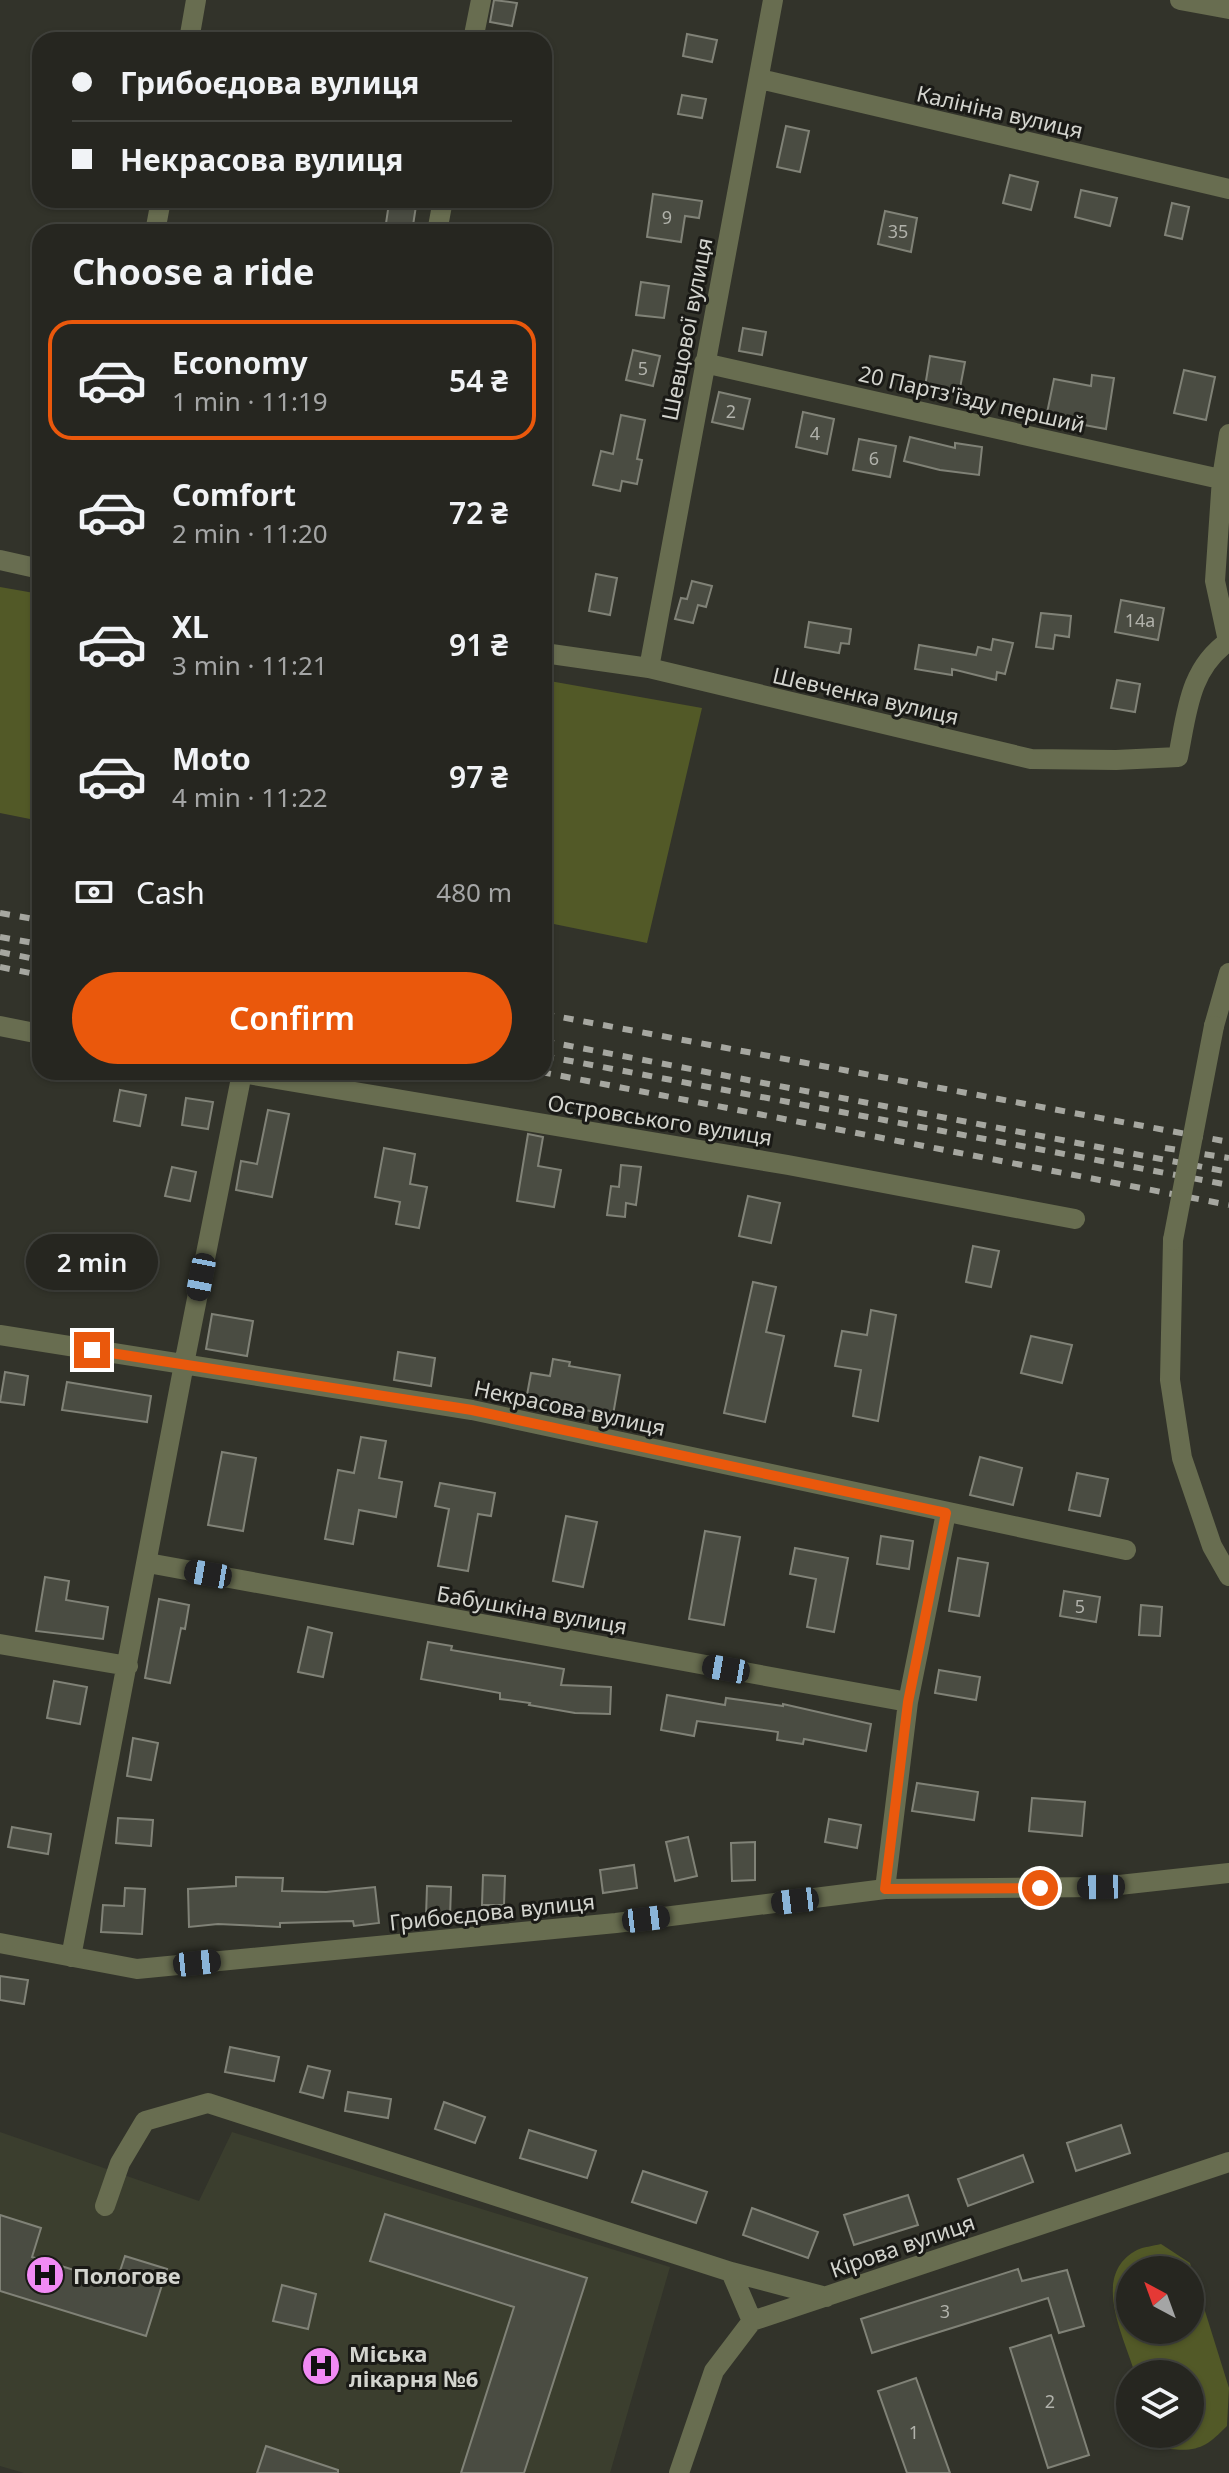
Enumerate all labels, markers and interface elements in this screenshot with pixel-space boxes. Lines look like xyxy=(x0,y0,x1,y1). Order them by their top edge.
text: Грибоєдова вулиця xyxy=(120,62,419,103)
street label: Калініна вулиця xyxy=(914,77,1086,145)
text: Некрасова вулиця xyxy=(120,139,403,180)
house number: 9 xyxy=(662,205,672,229)
house number: 35 xyxy=(888,219,908,243)
street label: Шевцової вулиця xyxy=(654,235,718,423)
text: Choose a ride xyxy=(72,247,314,296)
text: Economy xyxy=(172,342,308,383)
icon: car xyxy=(76,344,148,416)
house number: 5 xyxy=(638,356,648,380)
street label: 20 Партз'їзду перший xyxy=(856,357,1088,439)
text: 54 ₴ xyxy=(449,360,508,401)
text: 1 min · 11:19 xyxy=(172,383,328,419)
house number: 2 xyxy=(726,399,736,423)
house number: 4 xyxy=(810,421,820,445)
house number: 6 xyxy=(869,446,879,470)
text: Comfort xyxy=(172,474,296,515)
icon: car xyxy=(76,476,148,548)
text: 72 ₴ xyxy=(449,492,508,533)
text: 2 min · 11:20 xyxy=(172,515,328,551)
text: XL xyxy=(172,606,209,647)
icon: car xyxy=(76,608,148,680)
house number: 14а xyxy=(1125,608,1155,632)
text: 91 ₴ xyxy=(449,624,508,665)
text: 3 min · 11:21 xyxy=(172,647,328,683)
street label: Шевченка вулиця xyxy=(770,659,962,731)
text: Moto xyxy=(172,738,251,779)
icon: car xyxy=(76,740,148,812)
text: 97 ₴ xyxy=(449,756,508,797)
text: 4 min · 11:22 xyxy=(172,779,328,815)
icon: cash xyxy=(72,870,116,914)
text: Cash xyxy=(136,872,205,913)
text: 480 m xyxy=(436,874,512,910)
button: Confirm xyxy=(72,972,512,1064)
street label: Островського вулиця xyxy=(546,1086,774,1152)
callout: 2 min xyxy=(26,1234,158,1290)
text: 2 min xyxy=(57,1244,127,1280)
car xyxy=(185,1251,217,1303)
route end xyxy=(74,1332,110,1368)
street label: Некрасова вулиця xyxy=(472,1372,668,1442)
car xyxy=(182,1558,234,1590)
street label: Бабушкіна вулиця xyxy=(434,1577,630,1641)
house number: 5 xyxy=(1075,1594,1085,1618)
car xyxy=(700,1653,752,1685)
route start xyxy=(1022,1870,1058,1906)
car xyxy=(1077,1875,1125,1899)
street label: Грибоєдова вулиця xyxy=(388,1885,596,1937)
car xyxy=(770,1886,820,1916)
car xyxy=(621,1904,671,1934)
car xyxy=(172,1949,222,1977)
street label: Кірова вулиця xyxy=(826,2206,978,2284)
hospital icon: Пологове xyxy=(24,2254,66,2296)
north arrow xyxy=(1116,2256,1204,2344)
map controls xyxy=(1116,2256,1204,2448)
place label: Пологове xyxy=(73,2260,181,2290)
house number: 3 xyxy=(940,2299,950,2323)
place label: Міська лікарня №6 xyxy=(349,2338,478,2393)
hospital icon: Міська лікарня №6 xyxy=(300,2345,342,2387)
button: layers xyxy=(1116,2360,1204,2448)
house number: 2 xyxy=(1045,2389,1055,2413)
house number: 1 xyxy=(909,2420,919,2444)

